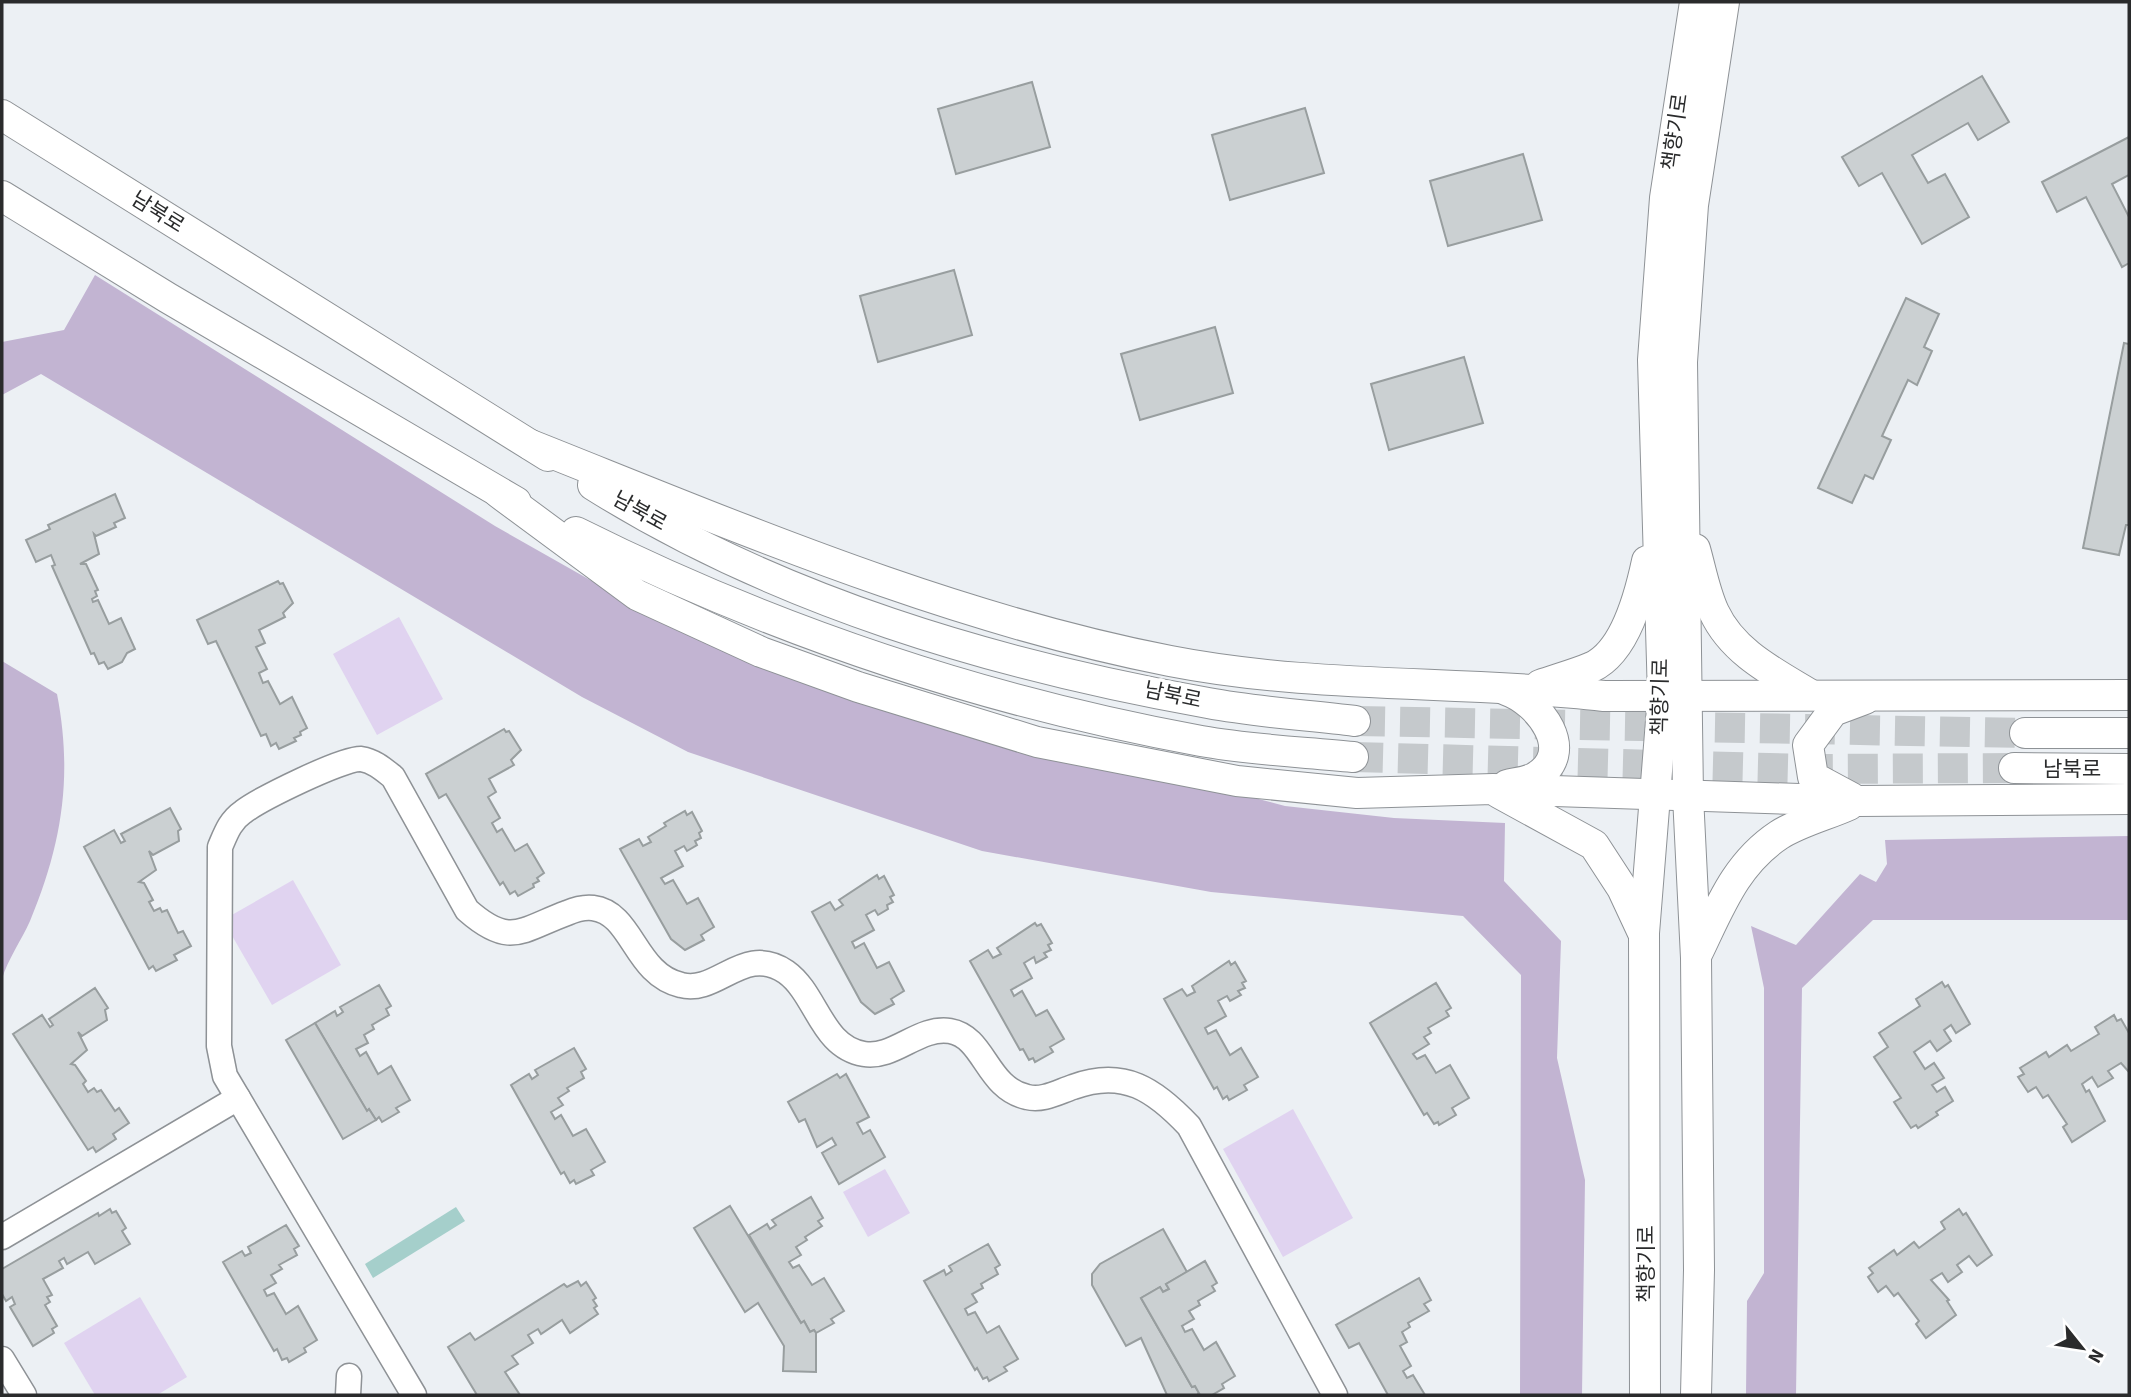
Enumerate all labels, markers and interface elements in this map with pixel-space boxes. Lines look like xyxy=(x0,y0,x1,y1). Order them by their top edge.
street label: 책향기로 xyxy=(1655,92,1695,172)
street label: 남북로 xyxy=(125,184,191,240)
street label: 남북로 xyxy=(607,484,673,538)
street label: 책향기로 xyxy=(1644,658,1676,736)
street label: 남북로 xyxy=(1142,674,1204,716)
street label: 남북로 xyxy=(2043,754,2101,784)
street label: 책향기로 xyxy=(1631,1225,1661,1303)
north arrow xyxy=(2047,1313,2117,1383)
text: N xyxy=(2081,1344,2110,1368)

